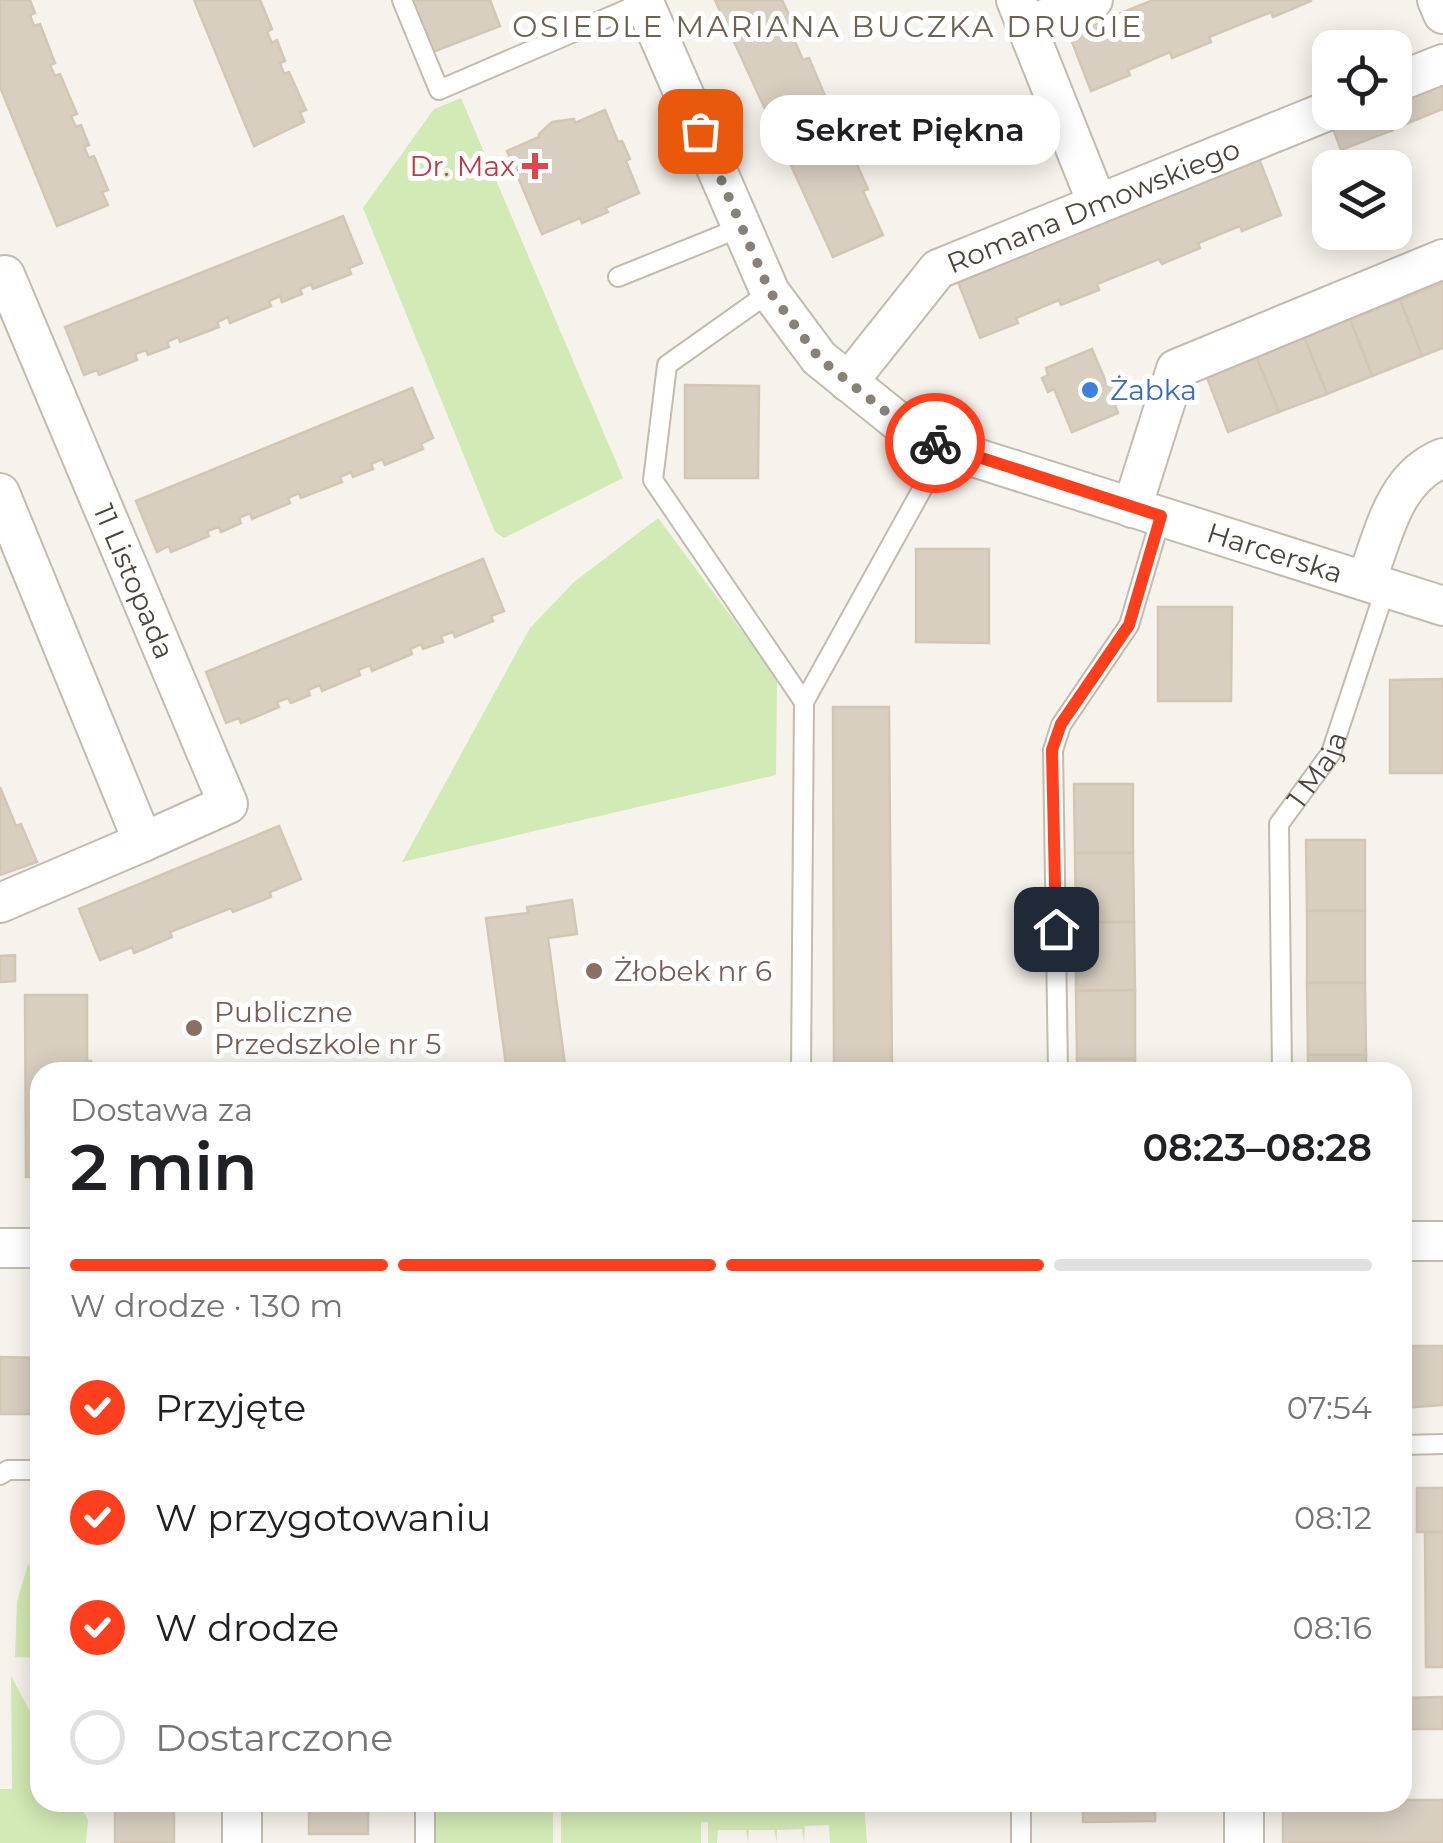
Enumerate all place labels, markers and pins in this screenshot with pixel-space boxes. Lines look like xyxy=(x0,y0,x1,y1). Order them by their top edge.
pin xyxy=(658,89,743,174)
callout: Sekret Piękna xyxy=(760,96,1060,166)
place label: Dr. Max xyxy=(409,149,515,183)
marker: Dr. Max xyxy=(524,155,546,177)
place label: Żabka xyxy=(1110,373,1197,407)
marker: Żabka xyxy=(1079,379,1101,401)
pin xyxy=(1014,887,1099,972)
place label: Żłobek nr 6 xyxy=(614,954,772,988)
marker: Żłobek nr 6 xyxy=(583,960,605,982)
place label: Publiczne Przedszkole nr 5 xyxy=(214,995,441,1061)
marker: Publiczne Przedszkole nr 5 xyxy=(183,1017,205,1039)

